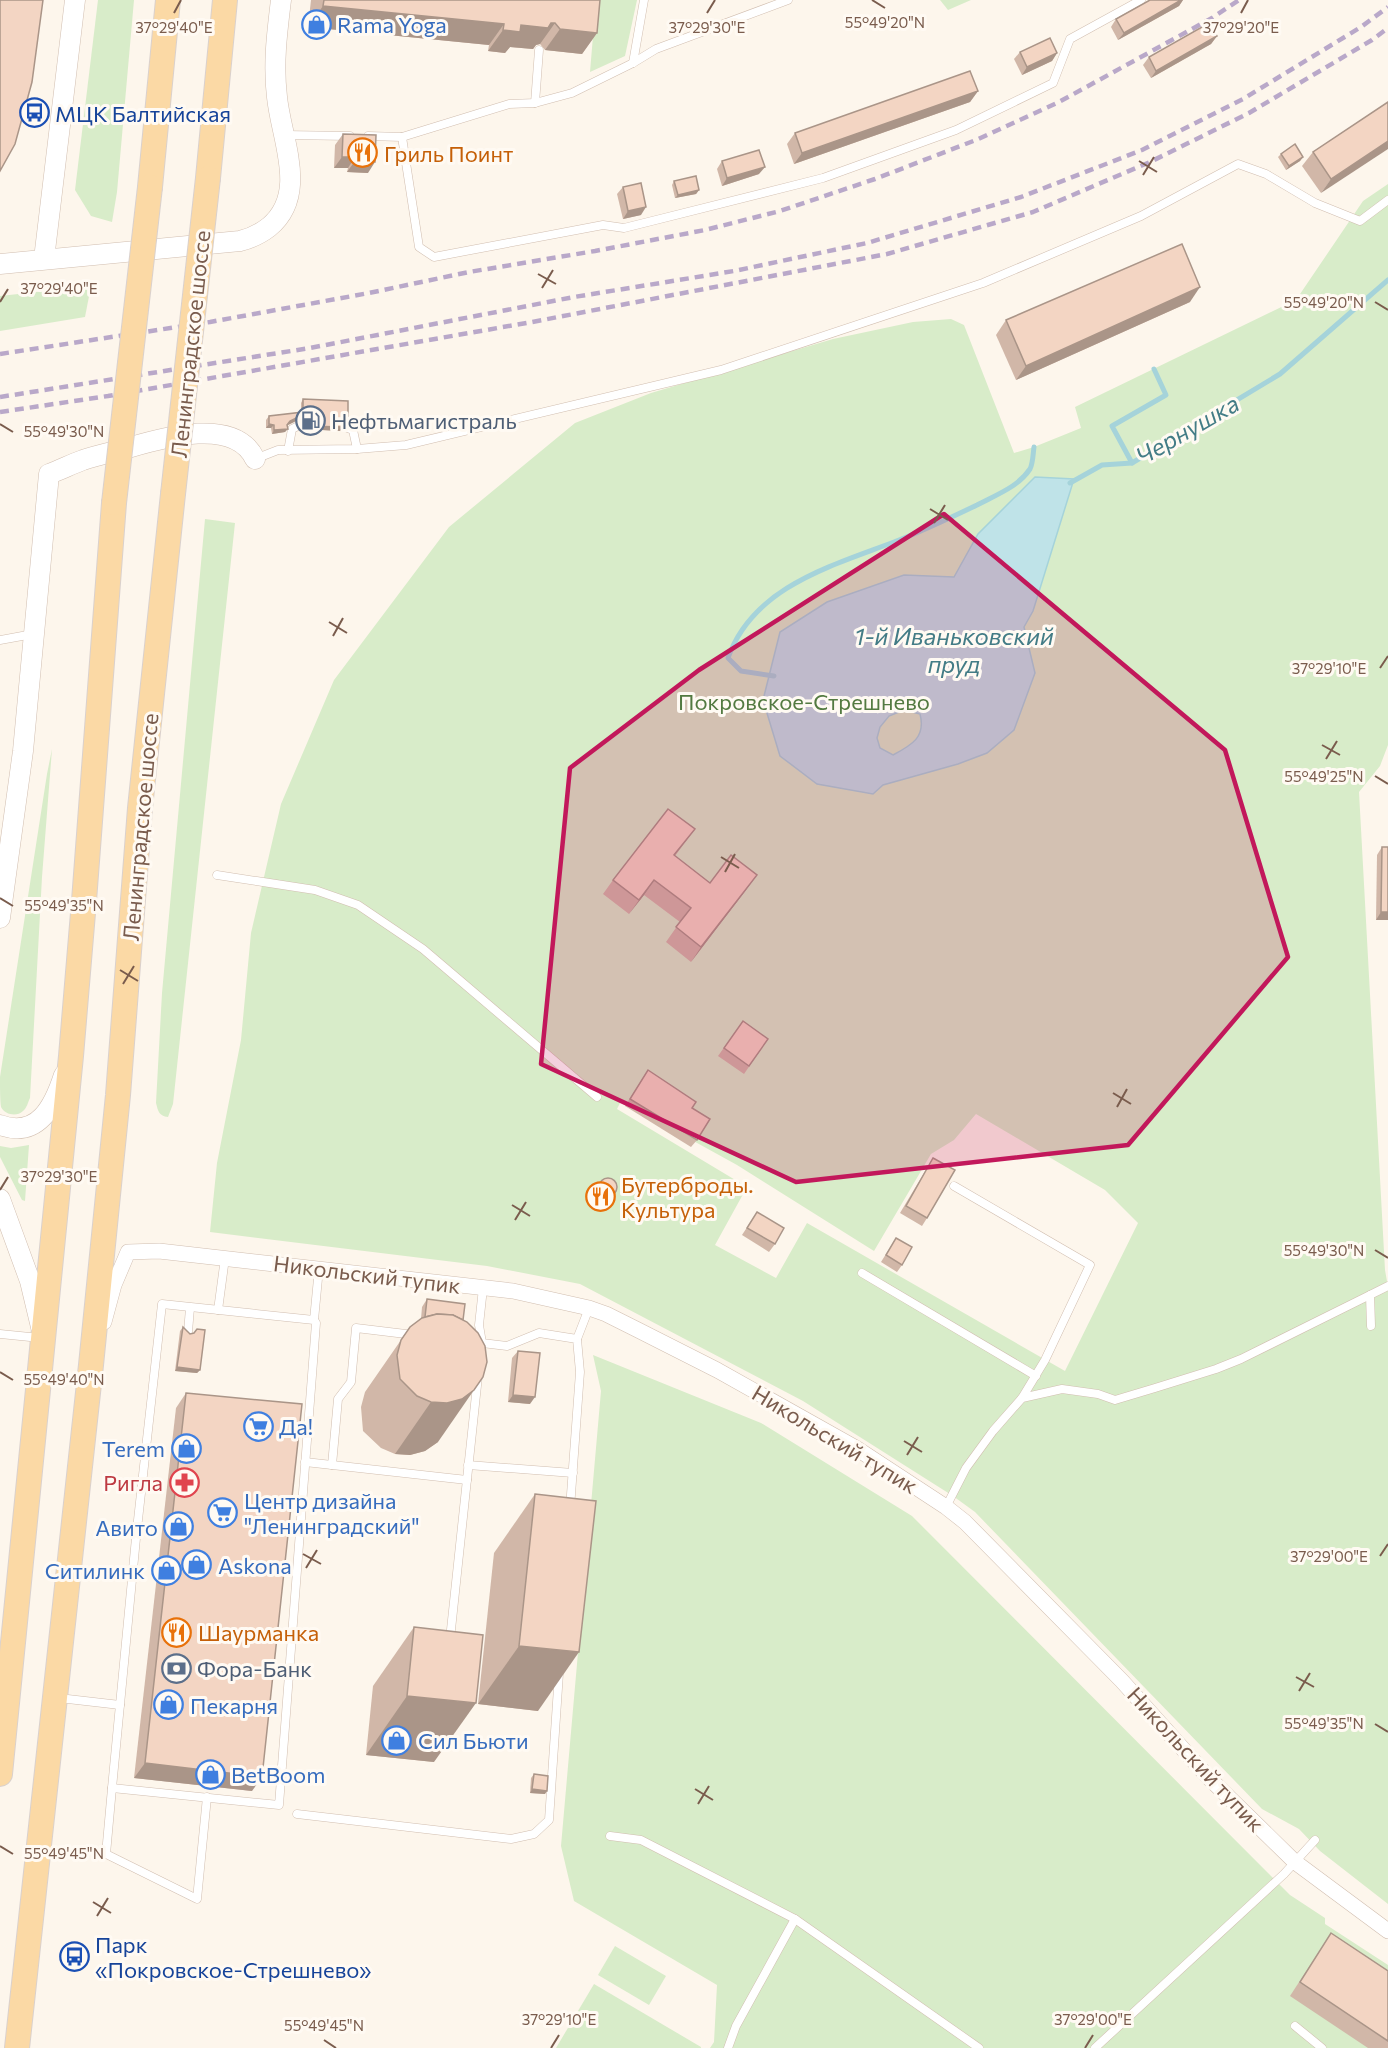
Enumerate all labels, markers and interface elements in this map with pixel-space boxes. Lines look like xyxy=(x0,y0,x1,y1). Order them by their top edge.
shop icon: Rama Yoga xyxy=(300,8,332,40)
place label: Rama Yoga xyxy=(337,11,447,38)
text: 55°49'20"N xyxy=(845,13,925,31)
text: 37°29'40"E xyxy=(135,18,213,36)
text: 37°29'30"E xyxy=(669,18,746,36)
text: 37°29'20"E xyxy=(1203,18,1279,36)
bus stop icon: МЦК Балтийская xyxy=(18,97,50,129)
place label: МЦК Балтийская xyxy=(55,100,231,127)
restaurant icon: Гриль Поинт xyxy=(347,137,379,169)
place label: Гриль Поинт xyxy=(384,140,513,167)
street label: Ленинградское шоссе xyxy=(165,229,215,459)
text: 37°29'40"E xyxy=(20,279,98,297)
text: 55°49'20"N xyxy=(1284,293,1364,311)
water label: Чернушка xyxy=(1130,388,1244,470)
fuel station icon: Нефтьмагистраль xyxy=(294,404,326,436)
place label: Нефтьмагистраль xyxy=(331,407,517,434)
text: 55°49'30"N xyxy=(24,422,104,440)
water label: 1-й Иваньковский пруд xyxy=(854,621,1054,678)
text: 37°29'10"E xyxy=(1292,659,1366,677)
park label: Покровское-Стрешнево xyxy=(678,688,930,715)
street label: Ленинградское шоссе xyxy=(117,712,163,942)
text: 55°49'25"N xyxy=(1284,767,1364,785)
text: 55°49'35"N xyxy=(24,896,104,914)
text: 37°29'30"E xyxy=(21,1167,98,1185)
place label: Бутерброды. Культура xyxy=(621,1171,754,1223)
restaurant icon: Бутерброды. Культура xyxy=(584,1181,616,1213)
text: 55°49'30"N xyxy=(1284,1241,1364,1259)
street label: Никольский тупик xyxy=(272,1249,462,1299)
text: 55°49'40"N xyxy=(23,1370,105,1388)
street label: Никольский тупик xyxy=(747,1379,923,1499)
supermarket icon: Да! xyxy=(242,1410,274,1442)
place label: Да! xyxy=(279,1413,313,1440)
shop icon: Terem xyxy=(170,1432,202,1464)
place label: Terem xyxy=(102,1435,165,1462)
pharmacy icon: Ригла xyxy=(168,1466,200,1498)
place label: Ригла xyxy=(103,1469,163,1496)
place label: Центр дизайна "Ленинградский" xyxy=(244,1487,420,1539)
supermarket icon: Центр дизайна "Ленинградский" xyxy=(207,1497,239,1529)
shop icon: Авито xyxy=(163,1511,195,1543)
place label: Авито xyxy=(95,1514,158,1541)
text: 37°29'00"E xyxy=(1290,1547,1368,1565)
shop icon: Askona xyxy=(181,1549,213,1581)
place label: Askona xyxy=(218,1552,292,1579)
shop icon: Ситилинк xyxy=(150,1554,182,1586)
place label: Ситилинк xyxy=(45,1557,145,1584)
restaurant icon: Шаурманка xyxy=(161,1616,193,1648)
place label: Шаурманка xyxy=(198,1619,319,1646)
bank icon: Фора-Банк xyxy=(160,1652,192,1684)
place label: Фора-Банк xyxy=(197,1655,312,1682)
street label: Никольский тупик xyxy=(1122,1681,1270,1837)
shop icon: Пекарня xyxy=(153,1689,185,1721)
place label: Пекарня xyxy=(190,1692,278,1719)
text: 55°49'35"N xyxy=(1284,1714,1364,1732)
shop icon: Сил Бьюти xyxy=(381,1724,413,1756)
place label: Сил Бьюти xyxy=(418,1727,529,1754)
shop icon: BetBoom xyxy=(194,1758,226,1790)
place label: BetBoom xyxy=(231,1761,325,1788)
text: 55°49'45"N xyxy=(24,1844,104,1862)
place label: Парк «Покровское-Стрешнево» xyxy=(95,1931,371,1983)
bus stop icon: Парк «Покровское-Стрешнево» xyxy=(58,1941,90,1973)
text: 37°29'10"E xyxy=(522,2010,596,2028)
text: 37°29'00"E xyxy=(1054,2010,1132,2028)
text: 55°49'45"N xyxy=(284,2016,364,2034)

